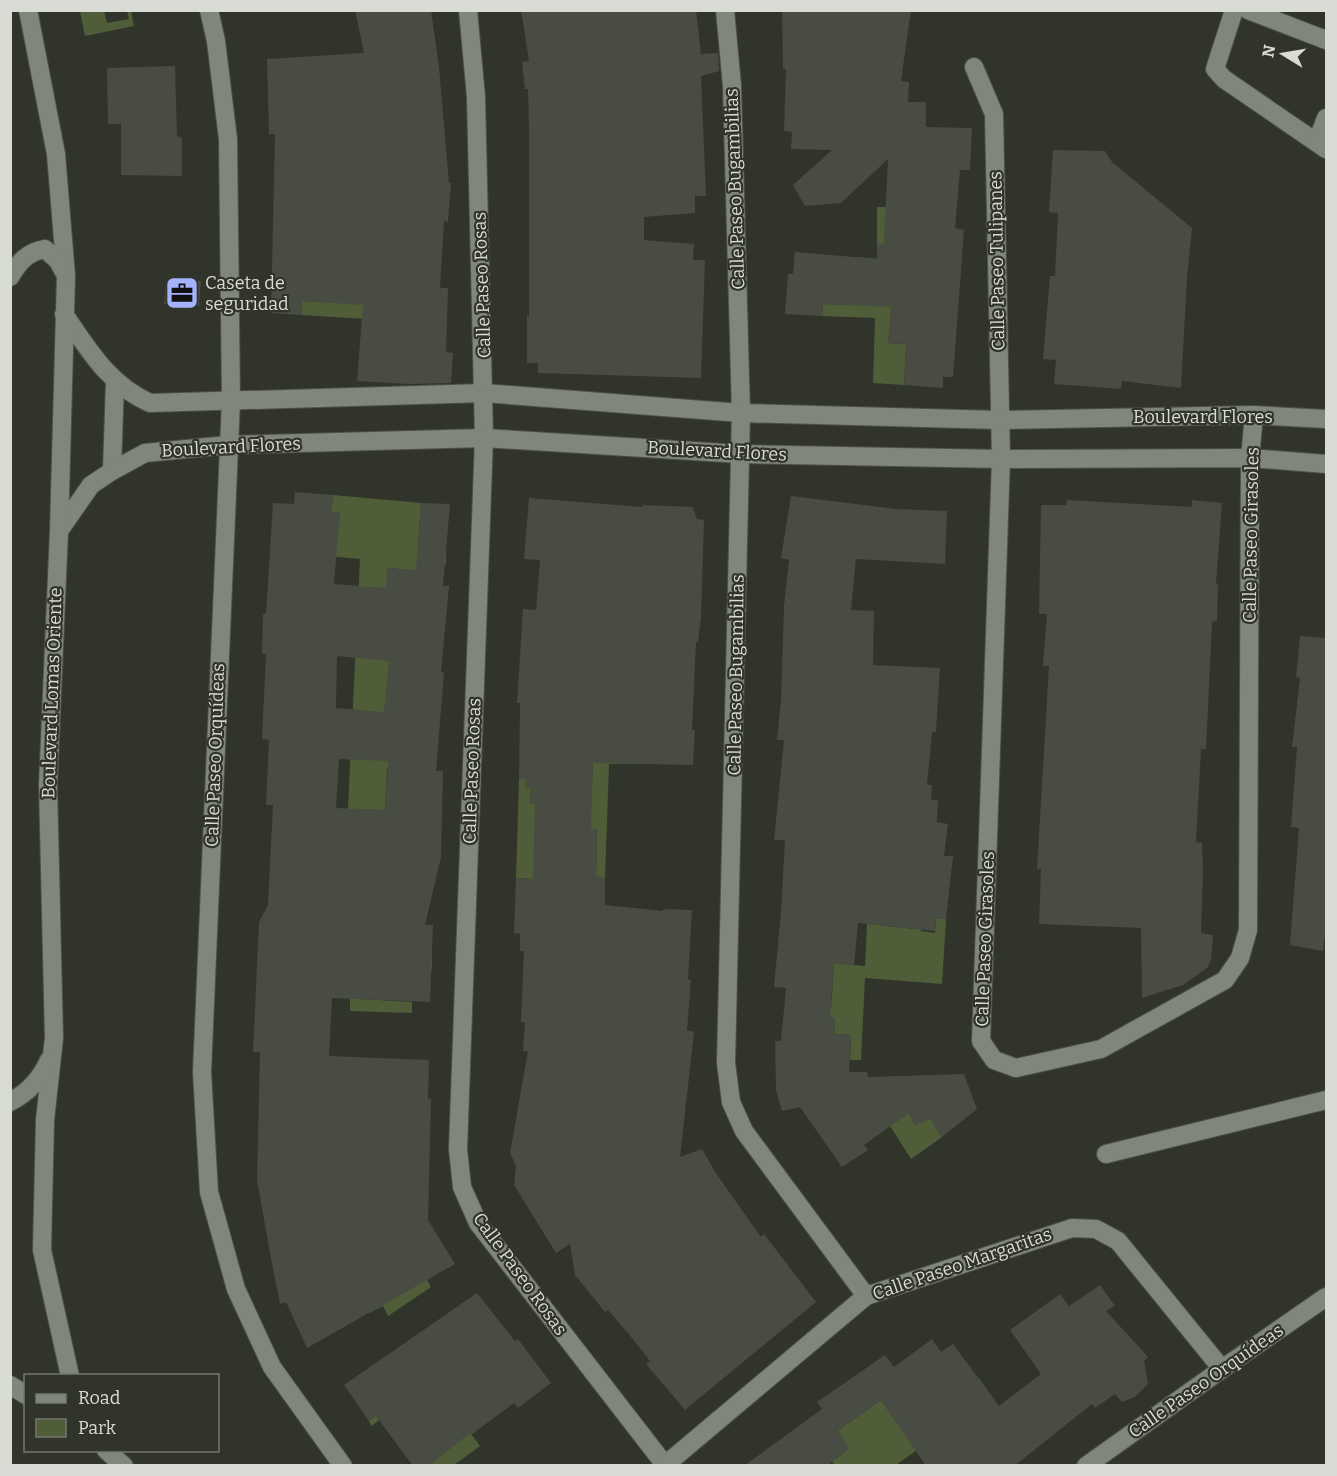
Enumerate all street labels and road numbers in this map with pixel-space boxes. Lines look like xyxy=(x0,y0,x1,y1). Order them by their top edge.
street label: Calle Paseo Bugambilias xyxy=(720,88,750,290)
street label: Calle Paseo Tulipanes xyxy=(984,171,1010,351)
street label: Calle Paseo Rosas xyxy=(468,212,496,358)
street label: Boulevard Flores xyxy=(1133,406,1273,428)
street label: Boulevard Flores xyxy=(161,432,301,462)
street label: Boulevard Flores xyxy=(647,436,787,466)
street label: Calle Paseo Girasoles xyxy=(1238,447,1264,623)
street label: Calle Paseo Bugambilias xyxy=(723,574,749,776)
street label: Boulevard Lomas Oriente xyxy=(37,587,67,799)
street label: Calle Paseo Orquídeas xyxy=(201,663,229,847)
street label: Calle Paseo Rosas xyxy=(458,698,486,844)
street label: Calle Paseo Girasoles xyxy=(971,851,999,1027)
street label: Calle Paseo Rosas xyxy=(468,1208,572,1340)
street label: Calle Paseo Margaritas xyxy=(869,1223,1055,1305)
street label: Calle Paseo Orquídeas xyxy=(1124,1319,1288,1443)

